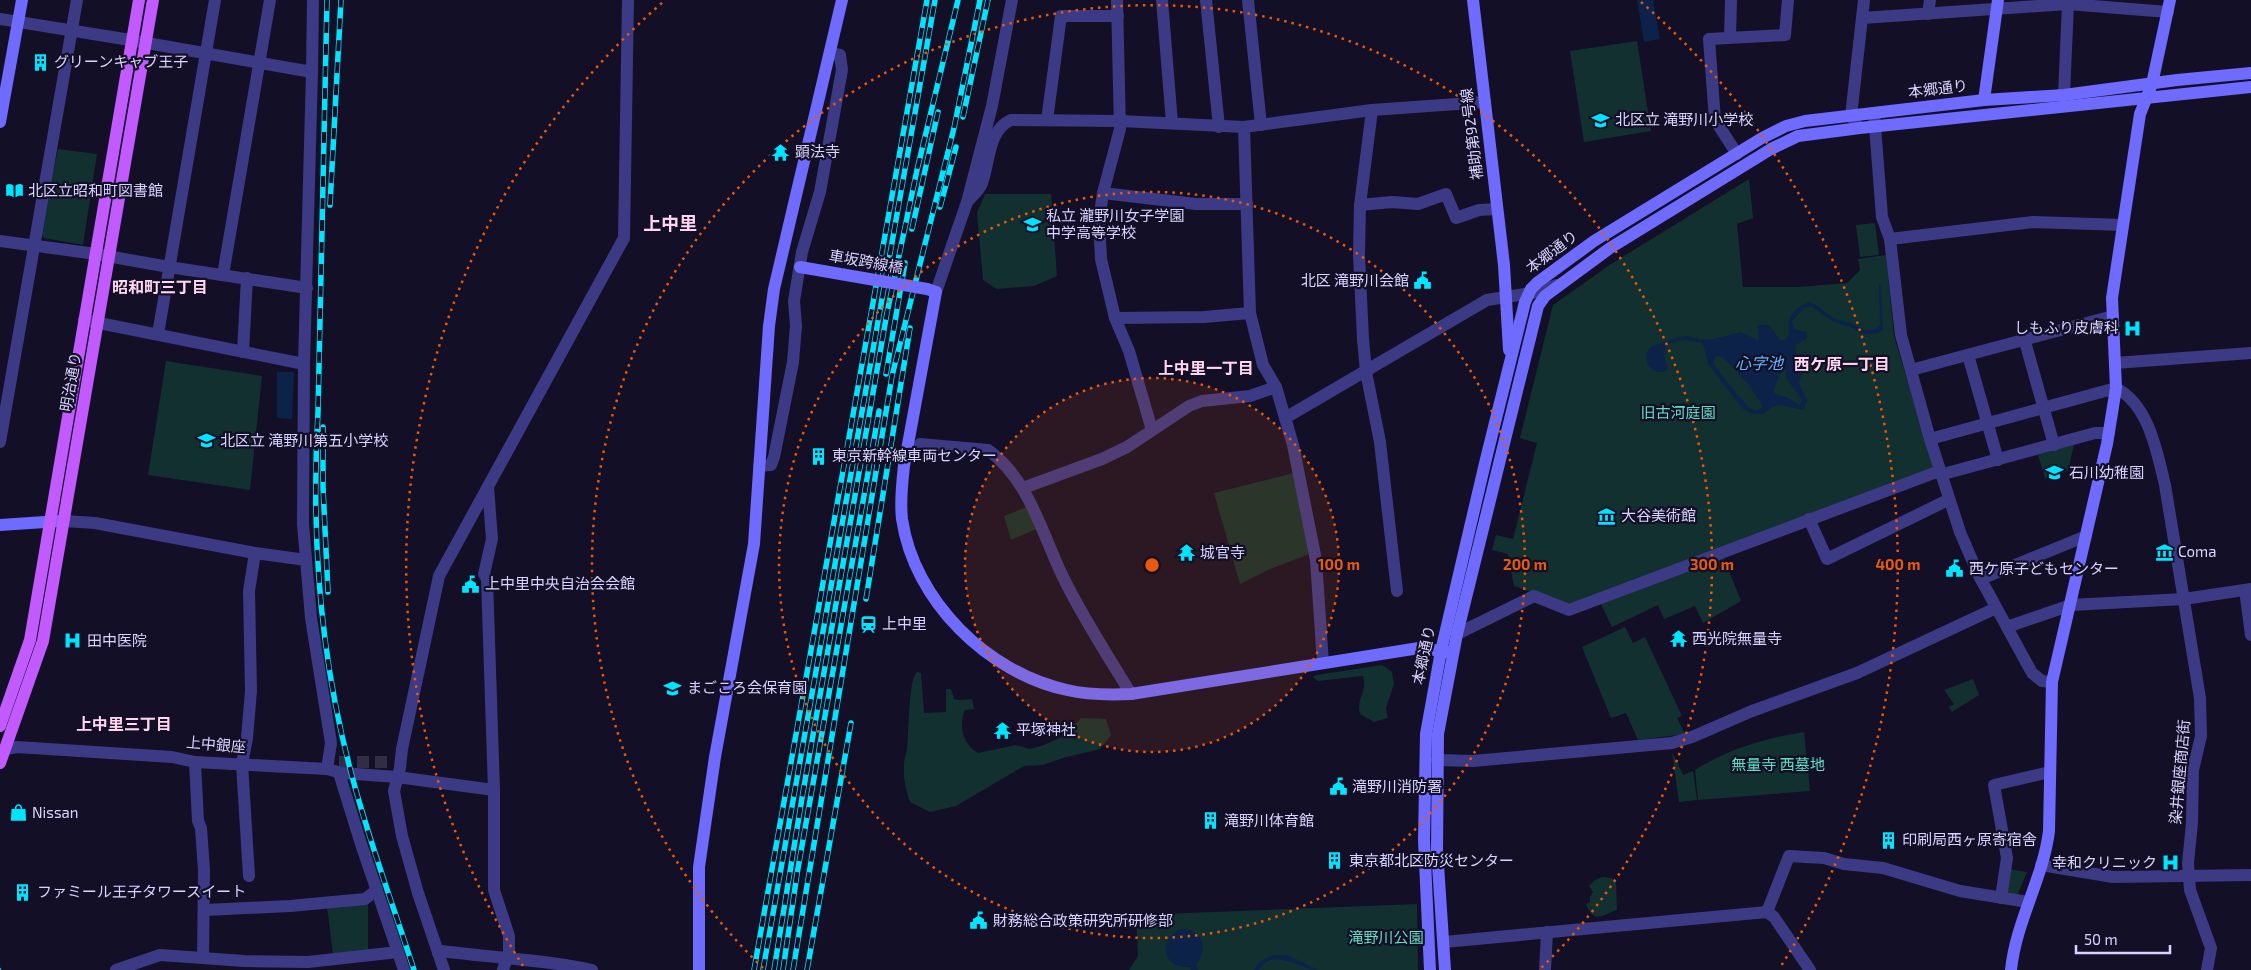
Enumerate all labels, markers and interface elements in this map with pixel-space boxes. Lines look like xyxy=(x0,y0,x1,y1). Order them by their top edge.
building icon: グリーンキャブ王子 xyxy=(30,52,50,72)
place label: グリーンキャブ王子 xyxy=(54,52,188,70)
street label: 本郷通り xyxy=(1907,75,1969,101)
street label: 補助第92号線 xyxy=(1456,87,1486,181)
school or university icon: 北区立 滝野川小学校 xyxy=(1591,110,1611,130)
place label: 北区立 滝野川小学校 xyxy=(1615,110,1753,128)
temple icon: 顕法寺 xyxy=(771,142,791,162)
place label: 顕法寺 xyxy=(795,142,840,160)
library icon: 北区立昭和町図書館 xyxy=(4,181,24,201)
place label: 北区立昭和町図書館 xyxy=(28,181,163,199)
place label: 私立 瀧野川女子学園 中学高等学校 xyxy=(1046,206,1184,241)
district label: 上中里 xyxy=(643,212,697,234)
school or university icon: 私立 瀧野川女子学園 中学高等学校 xyxy=(1022,215,1042,235)
street label: 本郷通り xyxy=(1522,226,1581,276)
street label: 車坂跨線橋 xyxy=(828,246,905,276)
place label: 北区 滝野川会館 xyxy=(1301,271,1409,289)
public building icon: 北区 滝野川会館 xyxy=(1413,271,1433,291)
district label: 昭和町三丁目 xyxy=(112,277,208,296)
place label: しもふり皮膚科 xyxy=(2014,318,2119,336)
hospital icon: しもふり皮膚科 xyxy=(2123,318,2143,338)
street label: 明治通り xyxy=(56,351,84,413)
water label: 心字池 xyxy=(1735,353,1785,372)
district label: 西ケ原一丁目 xyxy=(1794,354,1890,373)
district label: 上中里一丁目 xyxy=(1158,358,1254,377)
park label: 旧古河庭園 xyxy=(1640,403,1716,421)
school or university icon: 北区立 滝野川第五小学校 xyxy=(196,431,216,451)
place label: 北区立 滝野川第五小学校 xyxy=(220,431,388,449)
building icon: 東京新幹線車両センター xyxy=(808,446,828,466)
place label: 東京新幹線車両センター xyxy=(832,446,997,464)
school or university icon: 石川幼稚園 xyxy=(2045,463,2065,483)
place label: 石川幼稚園 xyxy=(2069,463,2144,481)
museum icon: 大谷美術館 xyxy=(1597,506,1617,526)
place label: 大谷美術館 xyxy=(1621,506,1696,524)
museum icon: Coma xyxy=(2154,542,2174,562)
place label: Coma xyxy=(2178,542,2216,560)
temple icon: 城官寺 xyxy=(1176,543,1196,563)
place label: 城官寺 xyxy=(1200,543,1245,561)
text: 100 m xyxy=(1318,555,1360,573)
text: 200 m xyxy=(1503,555,1547,573)
text: 300 m xyxy=(1690,555,1734,573)
text: 400 m xyxy=(1876,555,1920,573)
centre of rings xyxy=(1143,556,1161,574)
public building icon: 西ケ原子どもセンター xyxy=(1945,559,1965,579)
place label: 西ケ原子どもセンター xyxy=(1969,559,2119,577)
public building icon: 上中里中央自治会会館 xyxy=(461,574,481,594)
place label: 上中里中央自治会会館 xyxy=(485,574,635,592)
station icon: 上中里 xyxy=(858,614,878,634)
place label: 上中里 xyxy=(882,614,927,632)
street label: 本郷通り xyxy=(1408,624,1438,686)
temple icon: 西光院無量寺 xyxy=(1668,629,1688,649)
place label: 西光院無量寺 xyxy=(1692,629,1782,647)
hospital icon: 田中医院 xyxy=(63,631,83,651)
place label: 田中医院 xyxy=(87,631,147,649)
school or university icon: まごころ会保育園 xyxy=(663,678,683,698)
place label: まごころ会保育園 xyxy=(687,678,807,696)
district label: 上中里三丁目 xyxy=(76,714,172,733)
street label: 染井銀座商店街 xyxy=(2165,719,2193,825)
temple icon: 平塚神社 xyxy=(992,720,1012,740)
place label: 平塚神社 xyxy=(1016,720,1076,738)
street label: 上中銀座 xyxy=(185,732,247,756)
park label: 無量寺 西墓地 xyxy=(1731,755,1825,773)
public building icon: 滝野川消防署 xyxy=(1328,777,1348,797)
place label: 滝野川消防署 xyxy=(1352,777,1442,795)
shop icon: Nissan xyxy=(8,803,28,823)
place label: Nissan xyxy=(32,803,79,821)
building icon: 滝野川体育館 xyxy=(1200,811,1220,831)
place label: 滝野川体育館 xyxy=(1224,811,1314,829)
building icon: 印刷局西ヶ原寄宿舎 xyxy=(1878,830,1898,850)
place label: 印刷局西ヶ原寄宿舎 xyxy=(1902,830,2037,848)
building icon: 東京都北区防災センター xyxy=(1325,851,1345,871)
place label: 東京都北区防災センター xyxy=(1349,851,1514,869)
place label: 幸和クリニック xyxy=(2052,853,2157,871)
hospital icon: 幸和クリニック xyxy=(2161,853,2181,873)
building icon: ファミール王子タワースイート xyxy=(13,882,33,902)
place label: ファミール王子タワースイート xyxy=(37,882,246,900)
public building icon: 財務総合政策研究所研修部 xyxy=(969,911,989,931)
place label: 財務総合政策研究所研修部 xyxy=(993,911,1173,929)
scale bar xyxy=(2076,922,2170,954)
park label: 滝野川公園 xyxy=(1348,928,1424,946)
text: 50 m xyxy=(2084,930,2118,948)

